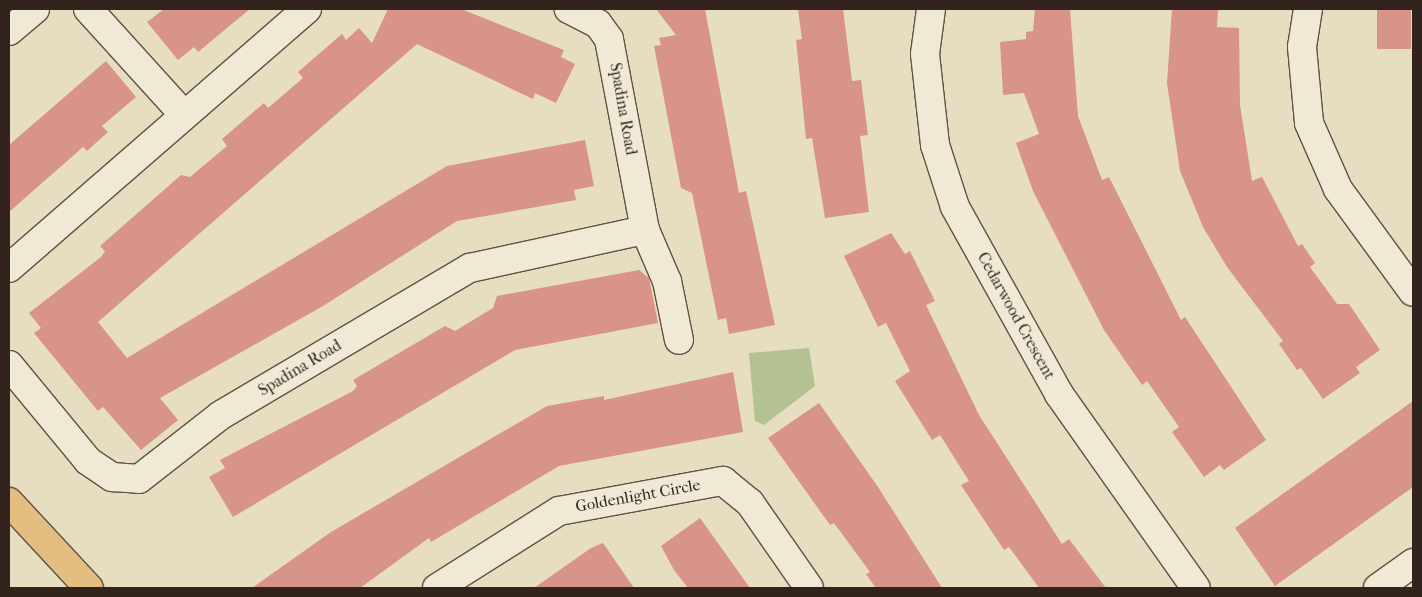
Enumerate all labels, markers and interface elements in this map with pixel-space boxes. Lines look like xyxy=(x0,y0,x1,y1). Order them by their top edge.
street label: Spadina Road xyxy=(605,61,641,157)
street label: Cedarwood Crescent xyxy=(973,249,1059,383)
street label: Spadina Road xyxy=(255,336,345,400)
street label: Goldenlight Circle xyxy=(574,476,702,516)

